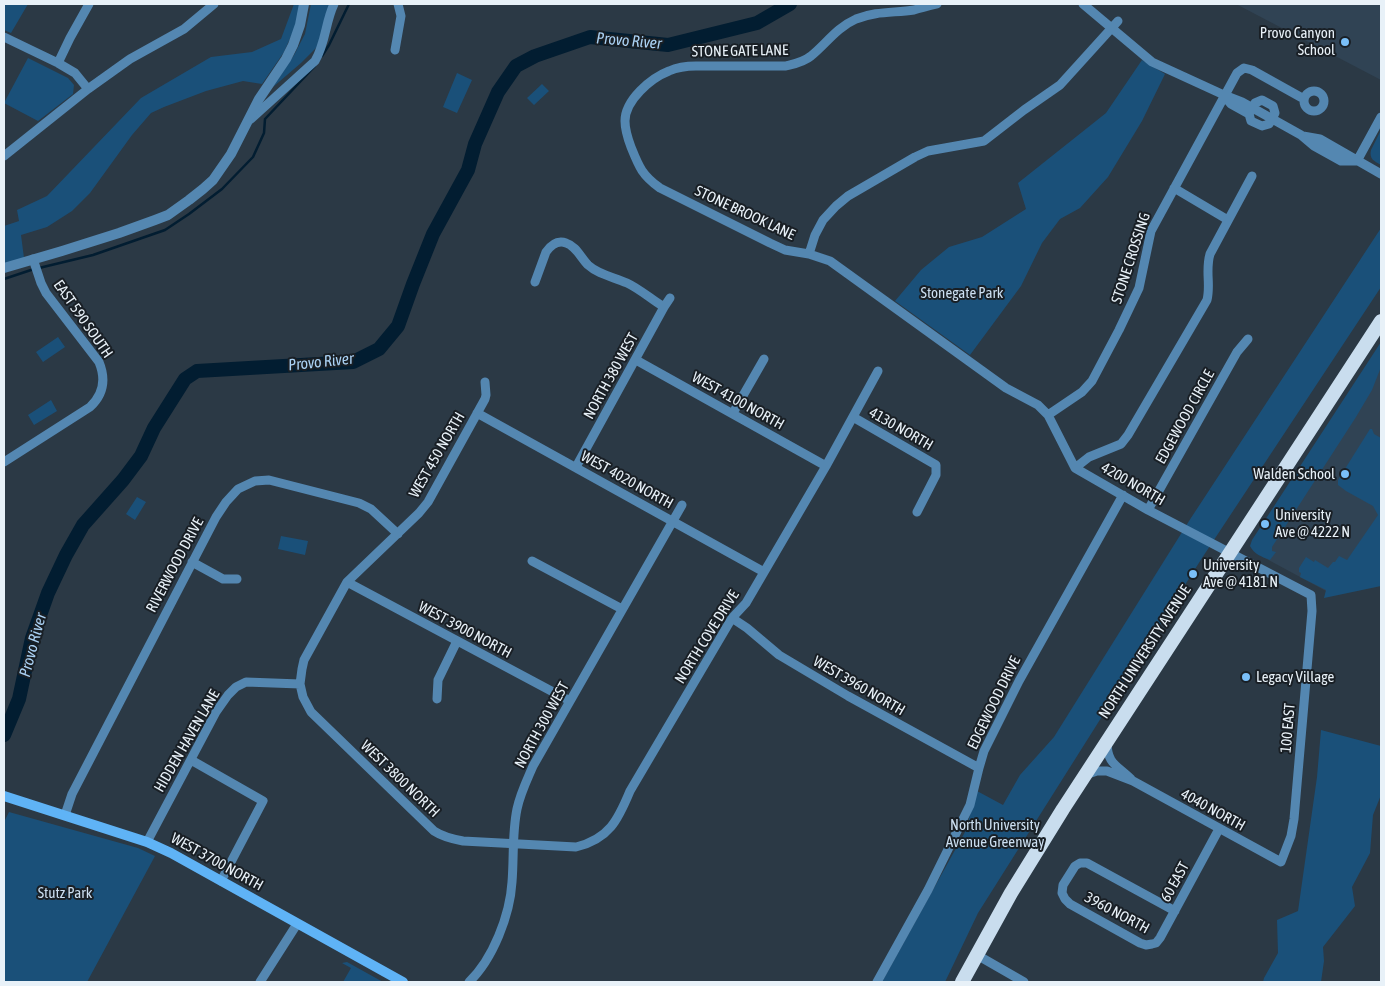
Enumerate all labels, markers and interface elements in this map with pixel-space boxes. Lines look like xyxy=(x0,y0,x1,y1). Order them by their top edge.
place label: Provo Canyon School xyxy=(1260,24,1335,59)
water label: Provo River xyxy=(595,29,663,53)
marker: Provo Canyon School xyxy=(1339,36,1351,48)
street label: STONE GATE LANE xyxy=(691,41,789,61)
street label: STONE BROOK LANE xyxy=(692,182,798,244)
street label: STONE CROSSING xyxy=(1108,210,1154,306)
street label: EAST 590 SOUTH xyxy=(50,277,116,361)
park label: Stonegate Park xyxy=(921,284,1003,302)
street label: NORTH 380 WEST xyxy=(580,330,642,422)
water label: Provo River xyxy=(287,349,355,375)
street label: EDGEWOOD CIRCLE xyxy=(1152,367,1218,467)
street label: WEST 4100 NORTH xyxy=(689,368,787,434)
street label: 4130 NORTH xyxy=(866,404,936,454)
street label: WEST 450 NORTH xyxy=(405,409,469,501)
street label: WEST 4020 NORTH xyxy=(578,447,676,513)
street label: 4200 NORTH xyxy=(1098,459,1168,509)
place label: Walden School xyxy=(1253,465,1335,483)
marker: Walden School xyxy=(1339,468,1351,480)
place label: University Ave @ 4222 N xyxy=(1275,506,1350,541)
street label: RIVERWOOD DRIVE xyxy=(143,515,207,615)
marker: University Ave @ 4222 N xyxy=(1259,518,1271,530)
place label: University Ave @ 4181 N xyxy=(1203,556,1278,591)
marker: University Ave @ 4181 N xyxy=(1187,568,1199,580)
street label: NORTH UNIVERSITY AVENUE xyxy=(1095,582,1195,722)
street label: NORTH COVE DRIVE xyxy=(671,587,743,687)
street label: WEST 3900 NORTH xyxy=(415,598,515,662)
water label: Provo River xyxy=(15,611,51,679)
street label: WEST 3960 NORTH xyxy=(810,652,908,720)
street label: EDGEWOOD DRIVE xyxy=(964,654,1024,752)
place label: Legacy Village xyxy=(1256,668,1334,686)
marker: Legacy Village xyxy=(1240,671,1252,683)
street label: NORTH 300 WEST xyxy=(511,679,573,771)
street label: HIDDEN HAVEN LANE xyxy=(150,687,224,795)
street label: 100 EAST xyxy=(1277,702,1299,754)
street label: WEST 3800 NORTH xyxy=(357,737,443,821)
street label: 4040 NORTH xyxy=(1178,785,1248,835)
park label: North University Avenue Greenway xyxy=(946,816,1044,851)
street label: WEST 3700 NORTH xyxy=(168,829,266,895)
street label: 60 EAST xyxy=(1157,859,1193,905)
park label: Stutz Park xyxy=(38,884,92,902)
street label: 3960 NORTH xyxy=(1082,888,1152,938)

